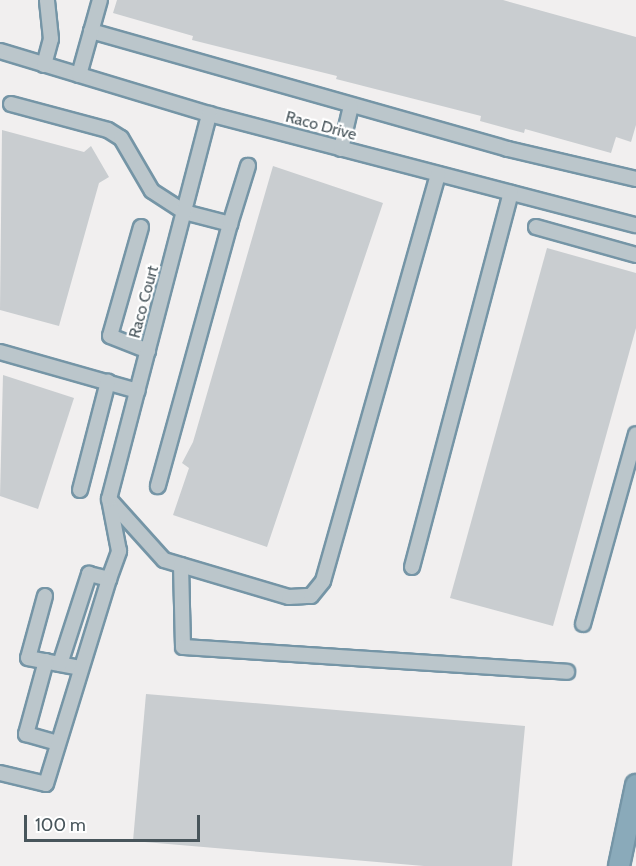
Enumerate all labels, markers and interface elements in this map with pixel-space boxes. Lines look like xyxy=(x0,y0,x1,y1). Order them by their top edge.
street label: Raco Drive xyxy=(283,107,359,145)
street label: Raco Court xyxy=(125,264,163,340)
scale bar xyxy=(27,803,202,841)
text: 100 m xyxy=(35,814,86,836)

